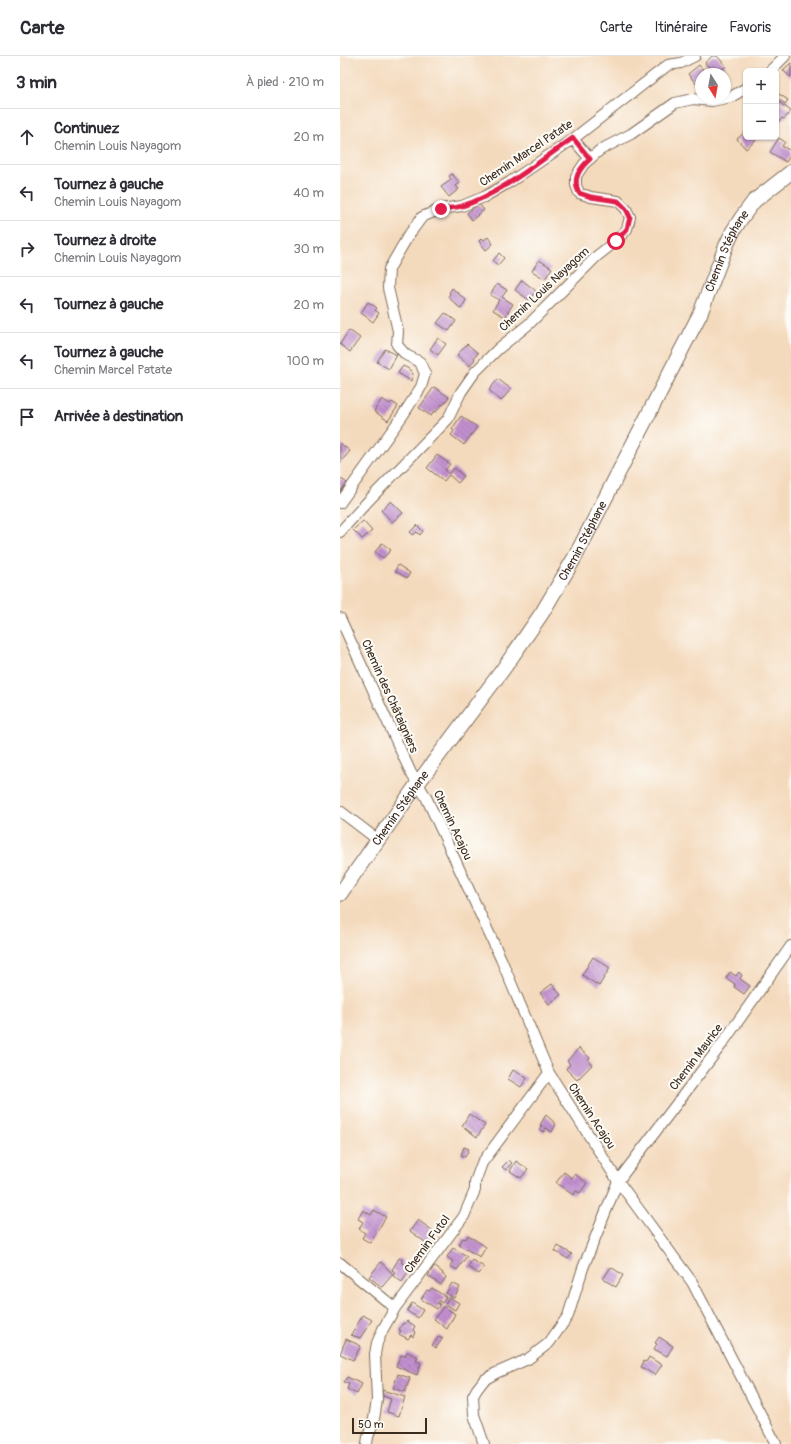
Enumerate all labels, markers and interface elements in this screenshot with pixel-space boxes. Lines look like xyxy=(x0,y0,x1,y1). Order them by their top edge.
text: Carte xyxy=(20,16,64,40)
text: Carte xyxy=(600,19,632,36)
text: Itinéraire xyxy=(654,19,707,36)
text: Favoris xyxy=(729,19,771,36)
north arrow xyxy=(695,68,731,104)
map controls xyxy=(743,68,779,140)
button: + xyxy=(743,68,779,104)
text: 3 min xyxy=(16,72,57,93)
text: À pied · 210 m xyxy=(246,74,324,90)
button: − xyxy=(743,104,779,140)
street label: Chemin Marcel Patate xyxy=(477,117,576,190)
text: Continuez xyxy=(54,119,119,138)
icon: ahead xyxy=(16,126,38,148)
text: 20 m xyxy=(293,129,324,145)
text: Chemin Louis Nayagom xyxy=(54,138,181,154)
text: Tournez à gauche xyxy=(54,175,164,194)
icon: left xyxy=(16,182,38,204)
text: 40 m xyxy=(293,185,324,201)
text: Chemin Louis Nayagom xyxy=(54,194,181,210)
route end xyxy=(432,200,450,218)
street label: Chemin Stéphane xyxy=(702,207,753,294)
text: Tournez à droite xyxy=(54,231,156,250)
route start xyxy=(607,232,625,250)
icon: right xyxy=(16,238,38,260)
text: 30 m xyxy=(294,241,324,257)
street label: Chemin Louis Nayagom xyxy=(496,244,593,335)
text: Chemin Louis Nayagom xyxy=(54,250,181,266)
icon: left xyxy=(16,294,38,316)
text: Tournez à gauche xyxy=(54,295,164,314)
text: 20 m xyxy=(293,297,324,313)
text: Tournez à gauche xyxy=(54,343,164,362)
icon: left xyxy=(16,350,38,372)
text: 100 m xyxy=(287,353,324,369)
text: Chemin Marcel Patate xyxy=(54,362,172,378)
icon: arrive xyxy=(16,406,38,428)
text: Arrivée à destination xyxy=(54,407,183,426)
street label: Chemin Stéphane xyxy=(556,499,611,584)
street label: Chemin des Châtaigniers xyxy=(358,637,422,756)
street label: Chemin Stéphane xyxy=(369,768,433,849)
street label: Chemin Acajou xyxy=(430,788,475,863)
street label: Chemin Maurice xyxy=(667,1021,726,1094)
street label: Chemin Acajou xyxy=(565,1080,618,1152)
street label: Chemin Futol xyxy=(401,1212,454,1276)
scale bar xyxy=(352,1416,427,1435)
text: 50 m xyxy=(358,1418,384,1431)

